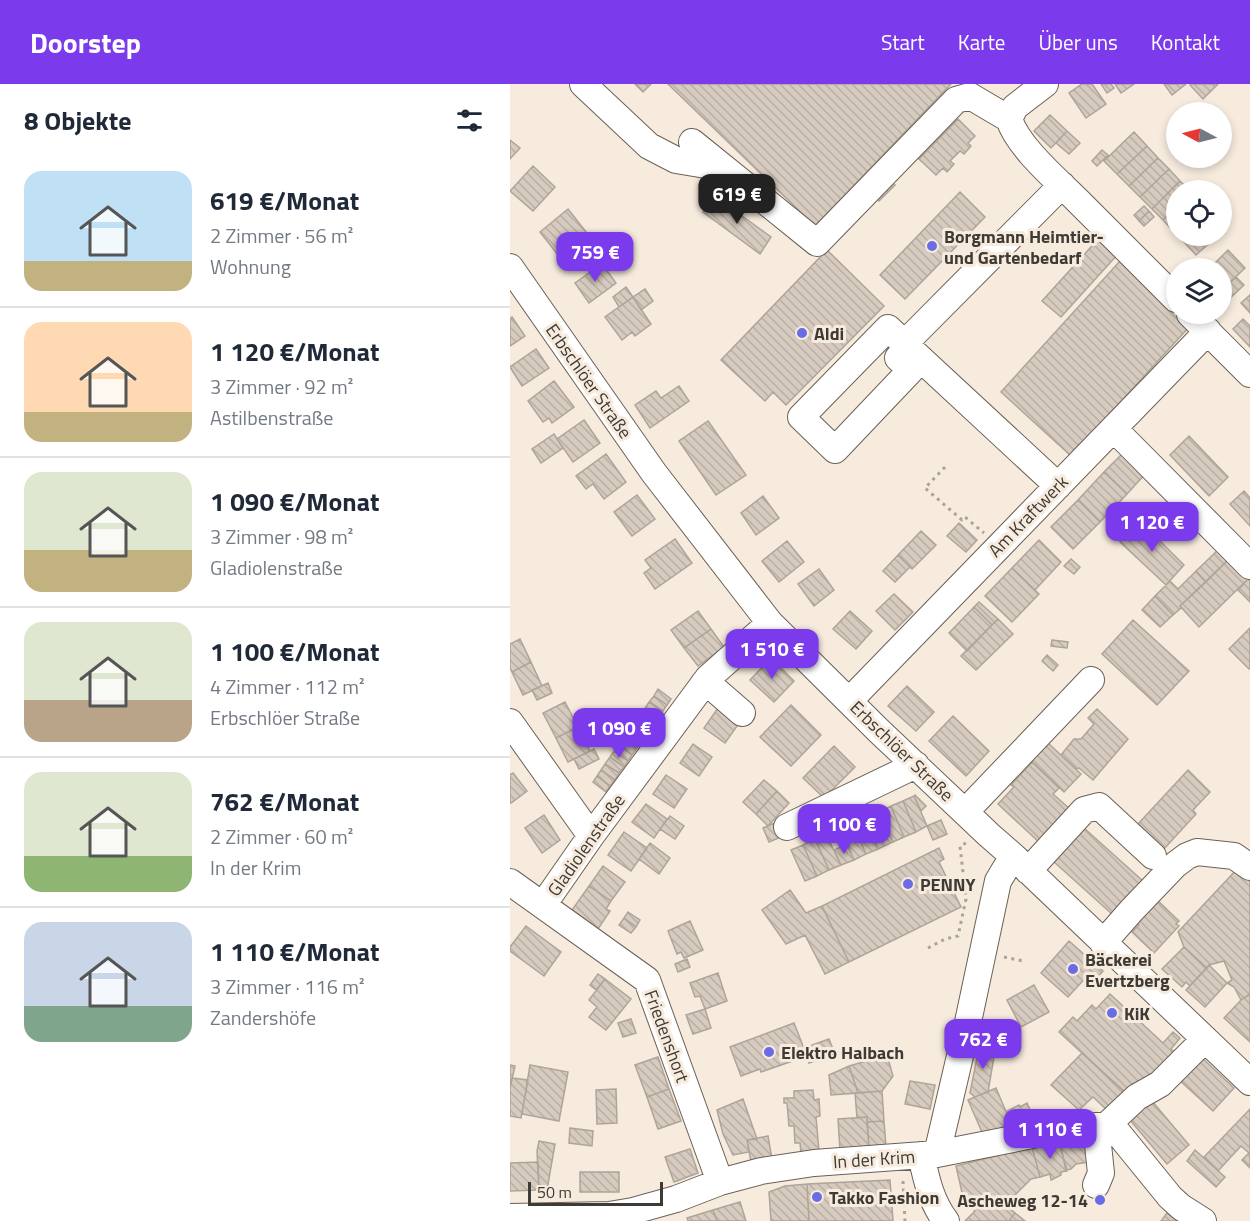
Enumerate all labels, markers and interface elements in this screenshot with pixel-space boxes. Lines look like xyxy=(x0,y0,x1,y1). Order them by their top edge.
text: Doorstep xyxy=(30,21,141,64)
text: Start xyxy=(881,26,925,58)
text: Karte xyxy=(958,26,1005,58)
text: Über uns xyxy=(1038,26,1118,58)
text: Kontakt xyxy=(1151,26,1220,58)
text: 8 Objekte xyxy=(24,101,131,140)
north arrow xyxy=(1166,102,1232,168)
map controls xyxy=(1166,102,1232,324)
icon: filters xyxy=(453,104,486,137)
pin: 619 € xyxy=(695,174,779,225)
text: 619 € xyxy=(712,178,762,209)
button: locate xyxy=(1166,180,1232,246)
text: 619 €/Monat xyxy=(210,181,359,220)
icon: home xyxy=(72,195,144,267)
text: 2 Zimmer · 56 m² xyxy=(210,220,353,251)
place label: Borgmann Heimtier- und Gartenbedarf xyxy=(944,223,1104,271)
pin: 759 € xyxy=(553,232,637,283)
text: 759 € xyxy=(570,236,620,267)
marker: Borgmann Heimtier- und Gartenbedarf xyxy=(925,239,939,253)
text: Wohnung xyxy=(210,251,291,282)
button: layers xyxy=(1166,258,1232,324)
street label: Erbschlöer Straße xyxy=(539,318,639,444)
place label: Aldi xyxy=(814,320,844,347)
marker: Aldi xyxy=(795,326,809,340)
text: 1 120 €/Monat xyxy=(210,332,379,371)
icon: home xyxy=(72,346,144,418)
text: 3 Zimmer · 92 m² xyxy=(210,371,353,402)
text: Astilbenstraße xyxy=(210,402,333,433)
street label: Am Kraftwerk xyxy=(982,469,1074,563)
text: 1 090 €/Monat xyxy=(210,482,379,521)
icon: home xyxy=(72,496,144,568)
pin: 1 120 € xyxy=(1097,502,1207,553)
text: 1 120 € xyxy=(1120,506,1184,537)
text: 3 Zimmer · 98 m² xyxy=(210,521,353,552)
text: Gladiolenstraße xyxy=(210,552,343,583)
pin: 1 510 € xyxy=(717,629,827,680)
text: 1 100 €/Monat xyxy=(210,632,379,671)
text: 1 510 € xyxy=(740,633,804,664)
icon: home xyxy=(72,646,144,718)
text: 4 Zimmer · 112 m² xyxy=(210,671,365,702)
street label: Erbschlöer Straße xyxy=(844,694,960,808)
text: Erbschlöer Straße xyxy=(210,702,360,733)
pin: 1 090 € xyxy=(564,708,674,759)
text: 1 090 € xyxy=(587,712,651,743)
text: 762 €/Monat xyxy=(210,782,359,821)
street label: Gladiolenstraße xyxy=(541,788,631,902)
icon: home xyxy=(72,796,144,868)
pin: 1 100 € xyxy=(789,804,899,855)
text: 1 100 € xyxy=(812,808,876,839)
text: 2 Zimmer · 60 m² xyxy=(210,821,353,852)
text: In der Krim xyxy=(210,852,301,883)
place label: PENNY xyxy=(920,871,977,898)
marker: PENNY xyxy=(901,877,915,891)
text: 1 110 €/Monat xyxy=(210,932,379,971)
icon: home xyxy=(72,946,144,1018)
place label: Bäckerei Evertzberg xyxy=(1085,946,1170,994)
marker: Bäckerei Evertzberg xyxy=(1066,962,1080,976)
text: 3 Zimmer · 116 m² xyxy=(210,971,365,1002)
street label: Friedenshort xyxy=(638,986,696,1087)
place label: KiK xyxy=(1124,1000,1150,1027)
text: Zandershöfe xyxy=(210,1002,316,1033)
marker: KiK xyxy=(1105,1006,1119,1020)
pin: 762 € xyxy=(941,1019,1025,1070)
text: 762 € xyxy=(958,1023,1008,1054)
place label: Elektro Halbach xyxy=(781,1039,904,1066)
marker: Elektro Halbach xyxy=(762,1045,776,1059)
pin: 1 110 € xyxy=(995,1109,1105,1160)
text: 1 110 € xyxy=(1018,1113,1082,1144)
street label: In der Krim xyxy=(832,1143,916,1175)
scale bar xyxy=(528,1179,663,1206)
text: 50 m xyxy=(537,1180,572,1204)
place label: Takko Fashion xyxy=(829,1184,939,1211)
place label: Ascheweg 12-14 xyxy=(957,1187,1088,1214)
marker: Takko Fashion xyxy=(810,1190,824,1204)
marker: Ascheweg 12-14 xyxy=(1093,1193,1107,1207)

